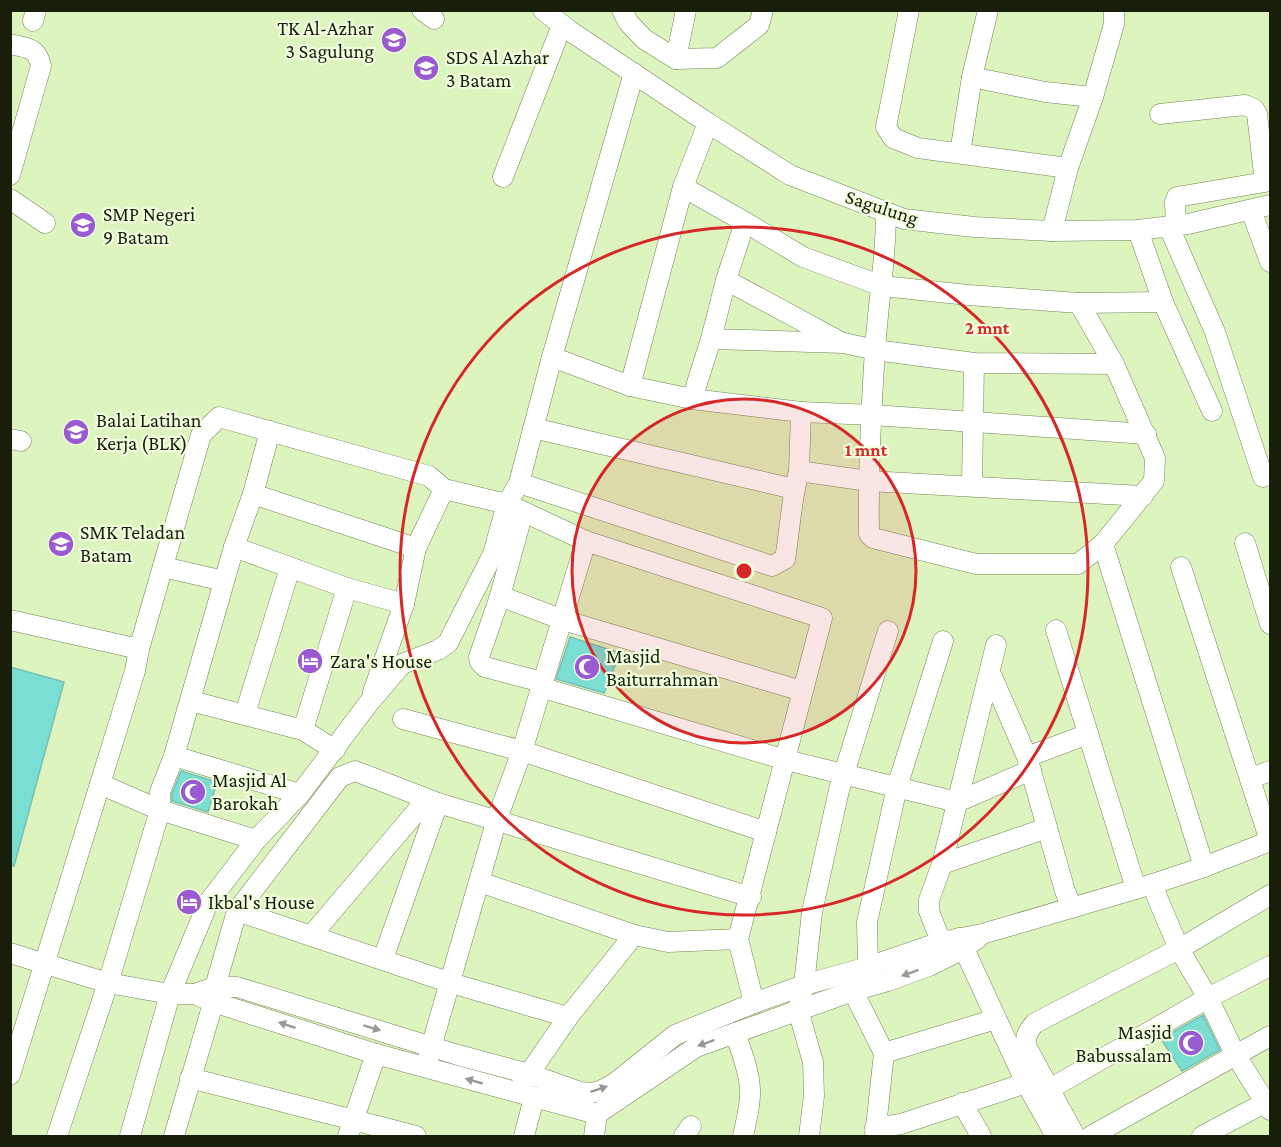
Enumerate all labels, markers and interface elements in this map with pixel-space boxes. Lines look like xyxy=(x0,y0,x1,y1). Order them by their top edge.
place label: TK Al-Azhar 3 Sagulung xyxy=(277,17,374,63)
school or university icon: TK Al-Azhar 3 Sagulung xyxy=(379,25,409,55)
place label: SDS Al Azhar 3 Batam xyxy=(446,46,549,91)
school or university icon: SDS Al Azhar 3 Batam xyxy=(411,53,441,83)
street label: Sagulung xyxy=(843,185,921,230)
place label: SMP Negeri 9 Batam xyxy=(103,203,195,248)
school or university icon: SMP Negeri 9 Batam xyxy=(68,210,98,240)
text: 2 mnt xyxy=(965,318,1010,338)
place label: Balai Latihan Kerja (BLK) xyxy=(96,409,202,455)
school or university icon: Balai Latihan Kerja (BLK) xyxy=(61,417,91,447)
text: 1 mnt xyxy=(845,440,888,460)
place label: SMK Teladan Batam xyxy=(80,521,185,566)
school or university icon: SMK Teladan Batam xyxy=(46,529,76,559)
centre of rings xyxy=(734,561,754,581)
place label: Masjid Baiturrahman xyxy=(606,645,719,690)
hotel icon: Zara's House xyxy=(295,646,325,676)
place label: Zara's House xyxy=(330,650,432,672)
mosque icon: Masjid Baiturrahman xyxy=(572,652,602,682)
place label: Masjid Al Barokah xyxy=(212,769,287,814)
mosque icon: Masjid Al Barokah xyxy=(178,777,208,807)
hotel icon: Ikbal's House xyxy=(174,887,204,917)
place label: Ikbal's House xyxy=(208,891,315,913)
one-way arrow xyxy=(901,969,919,979)
one-way arrow xyxy=(278,1020,296,1029)
place label: Masjid Babussalam xyxy=(1075,1021,1172,1066)
one-way arrow xyxy=(363,1024,381,1033)
mosque icon: Masjid Babussalam xyxy=(1176,1028,1206,1058)
one-way arrow xyxy=(697,1039,715,1049)
one-way arrow xyxy=(465,1076,483,1085)
one-way arrow xyxy=(590,1084,608,1093)

